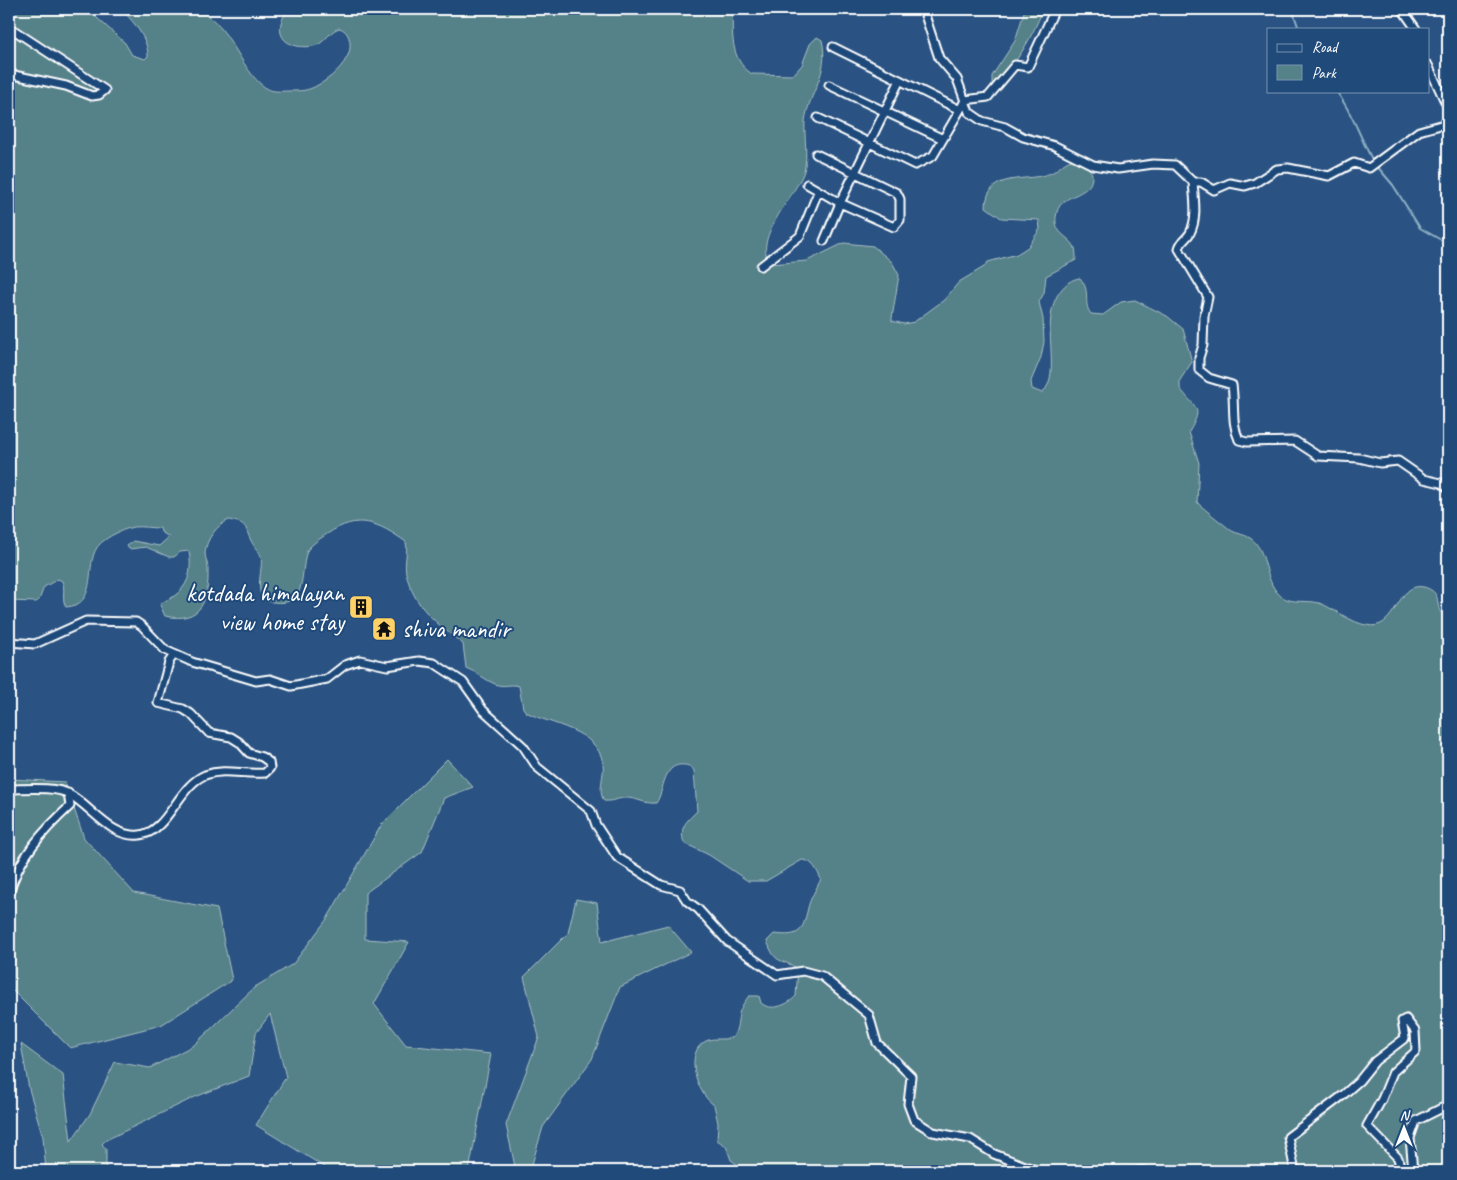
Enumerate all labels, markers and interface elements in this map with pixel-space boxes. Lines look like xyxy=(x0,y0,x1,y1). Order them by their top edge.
legend xyxy=(1267,28,1430,92)
text: Road xyxy=(1312,38,1339,57)
text: Park xyxy=(1312,64,1337,83)
place label: kotdada himalayan view home stay xyxy=(186,577,346,638)
building icon: kotdada himalayan view home stay xyxy=(348,594,374,620)
place label: shiva mandir xyxy=(402,613,513,645)
temple icon: shiva mandir xyxy=(371,616,397,642)
north arrow xyxy=(1380,1102,1430,1152)
text: N xyxy=(1400,1107,1411,1124)

